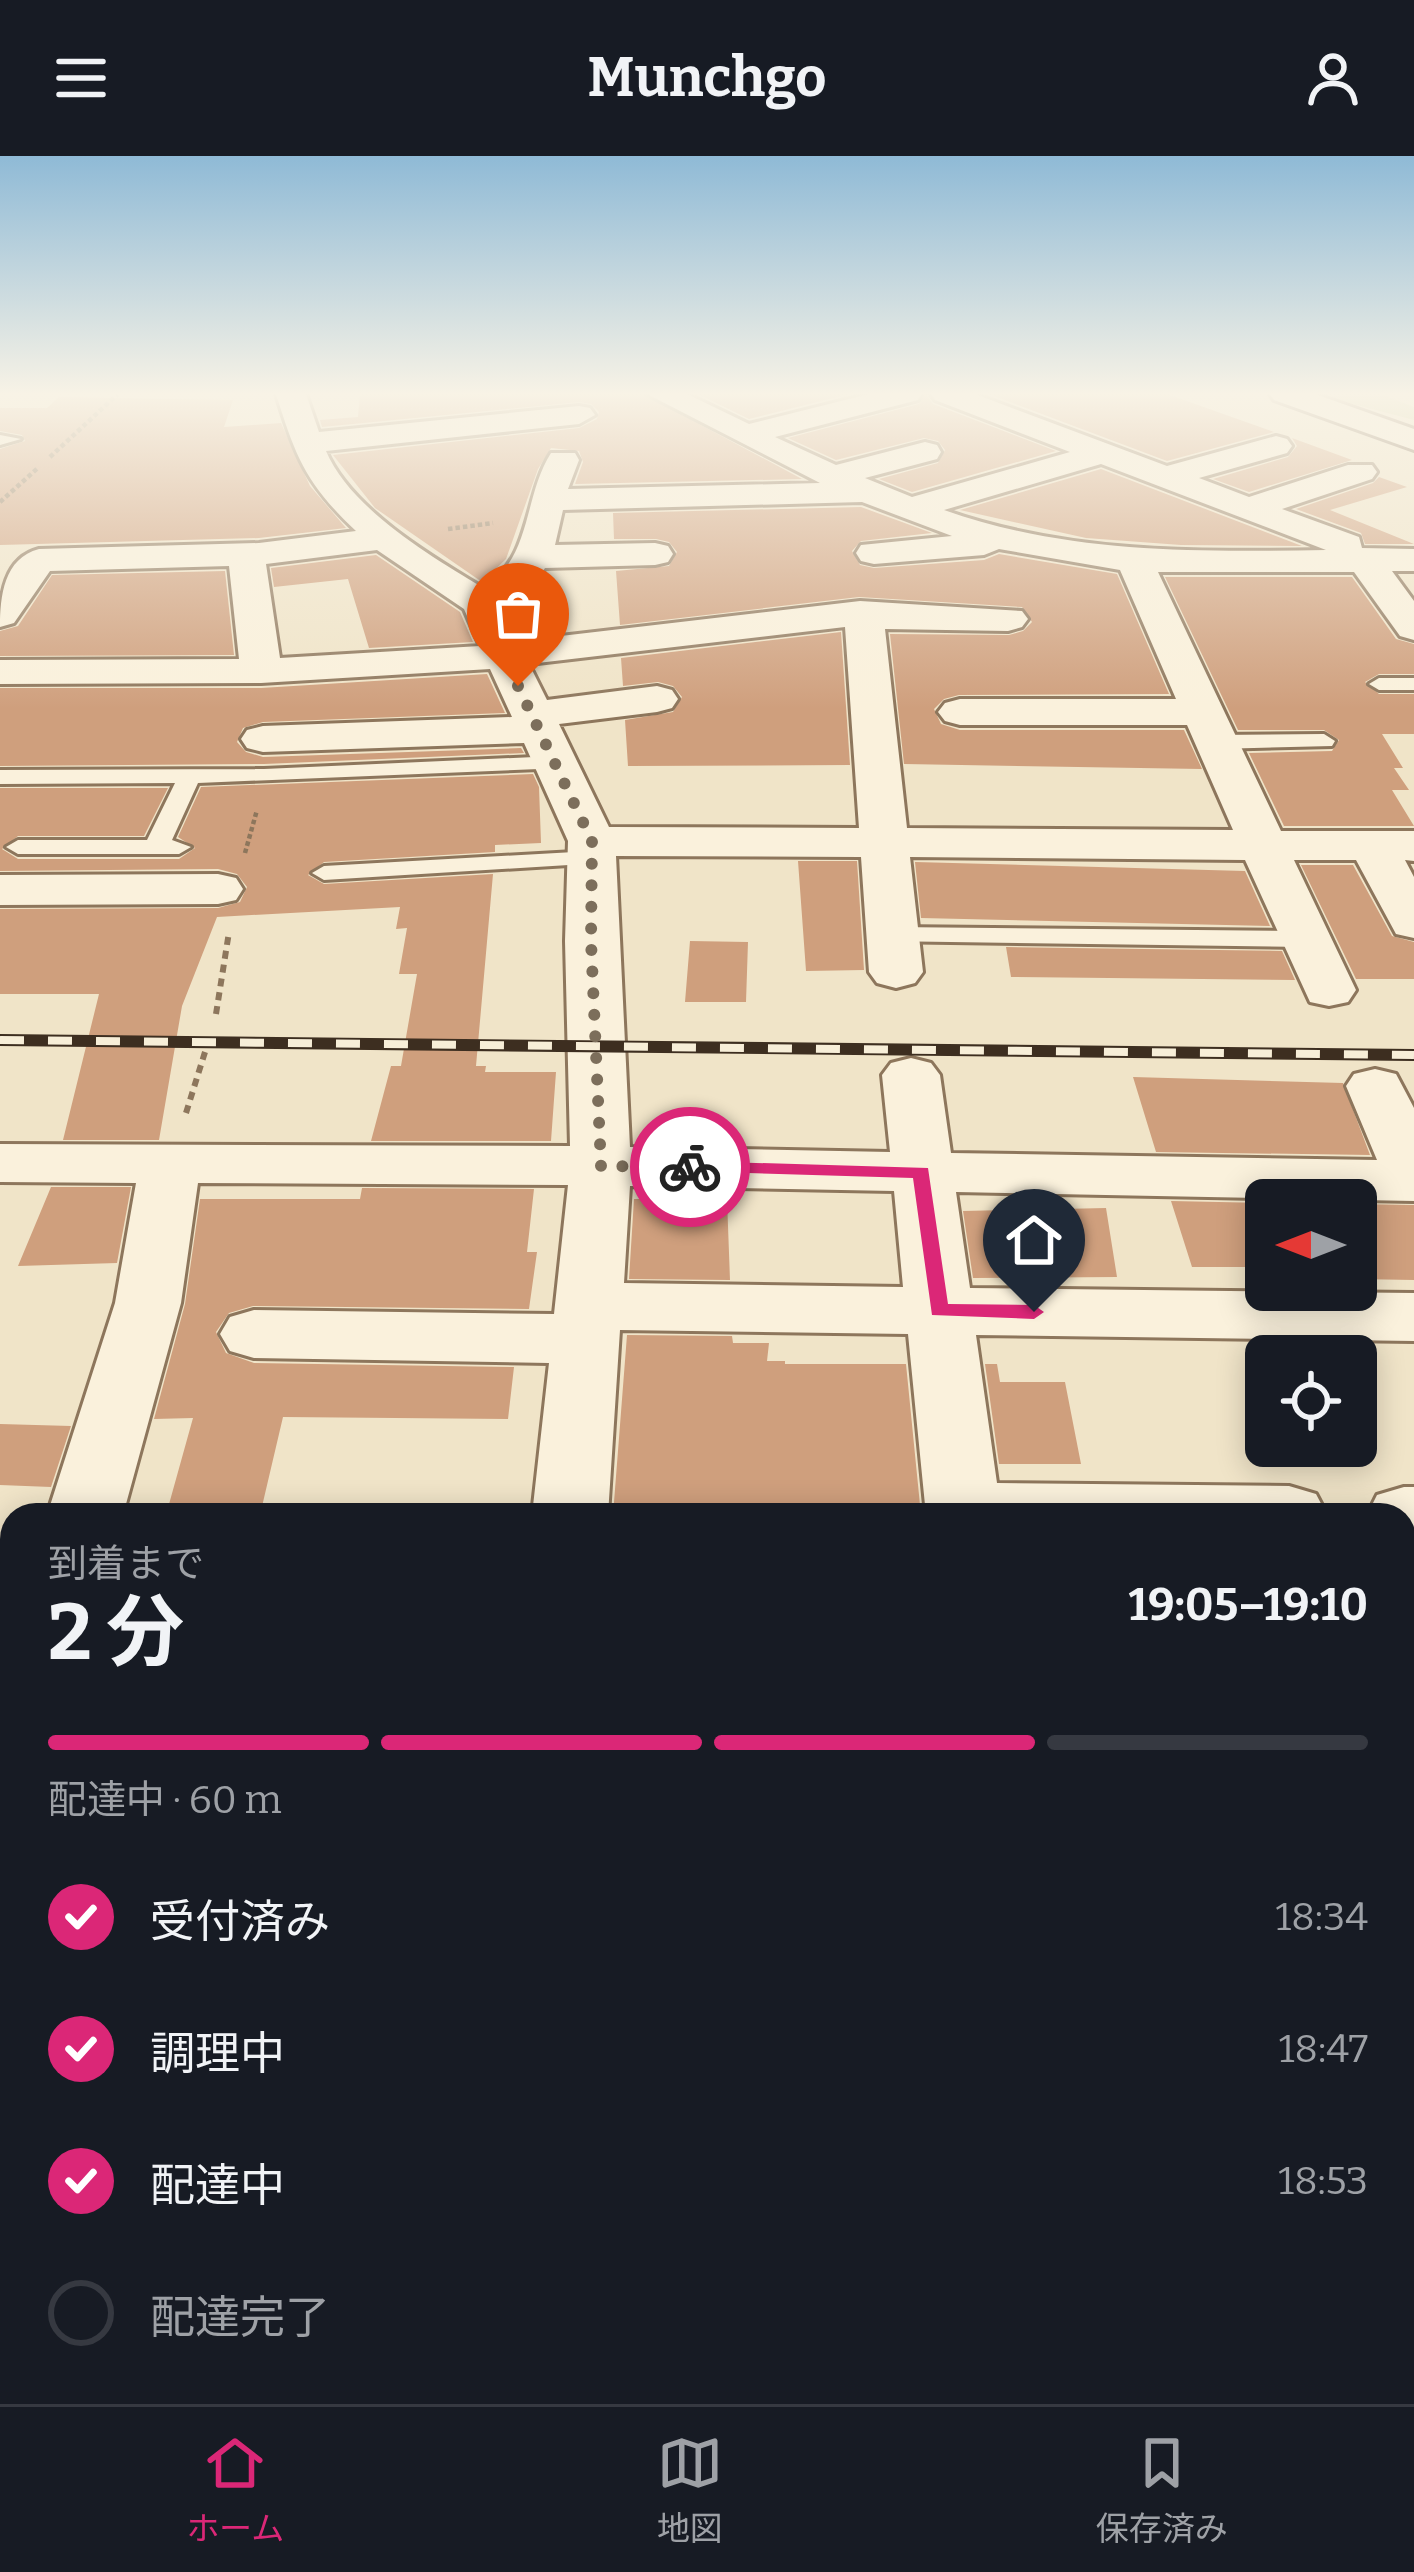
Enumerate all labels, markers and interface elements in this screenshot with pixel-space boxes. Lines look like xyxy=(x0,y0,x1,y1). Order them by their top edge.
icon: menu xyxy=(48,45,114,111)
icon: person xyxy=(1300,45,1366,111)
text: Munchgo xyxy=(588,46,827,110)
pin xyxy=(467,563,569,686)
icon: bag xyxy=(485,581,551,647)
courier xyxy=(630,1107,750,1227)
icon: bike xyxy=(657,1134,723,1200)
north arrow xyxy=(1245,1179,1377,1311)
map controls xyxy=(1245,1179,1377,1467)
pin xyxy=(983,1189,1085,1312)
icon: home xyxy=(1001,1207,1067,1273)
button: locate xyxy=(1245,1335,1377,1467)
text: 到着まで xyxy=(48,1541,204,1587)
text: 19:05–19:10 xyxy=(1129,1578,1368,1632)
text: 2 分 xyxy=(48,1586,184,1680)
text: 配達中 · 60 m xyxy=(48,1777,282,1823)
icon: check xyxy=(48,1884,114,1950)
text: 18:34 xyxy=(1275,1894,1368,1940)
text: 受付済み xyxy=(150,1895,330,1949)
icon: check xyxy=(48,2016,114,2082)
text: 18:47 xyxy=(1279,2026,1368,2072)
text: 調理中 xyxy=(150,2027,285,2081)
icon: check xyxy=(48,2148,114,2214)
text: 18:53 xyxy=(1278,2158,1368,2204)
text: 配達中 xyxy=(150,2159,285,2213)
text: 配達完了 xyxy=(150,2291,330,2345)
tab: ホーム xyxy=(186,2430,284,2550)
tab: 地図 xyxy=(657,2430,723,2550)
tab: 保存済み xyxy=(1096,2430,1228,2550)

